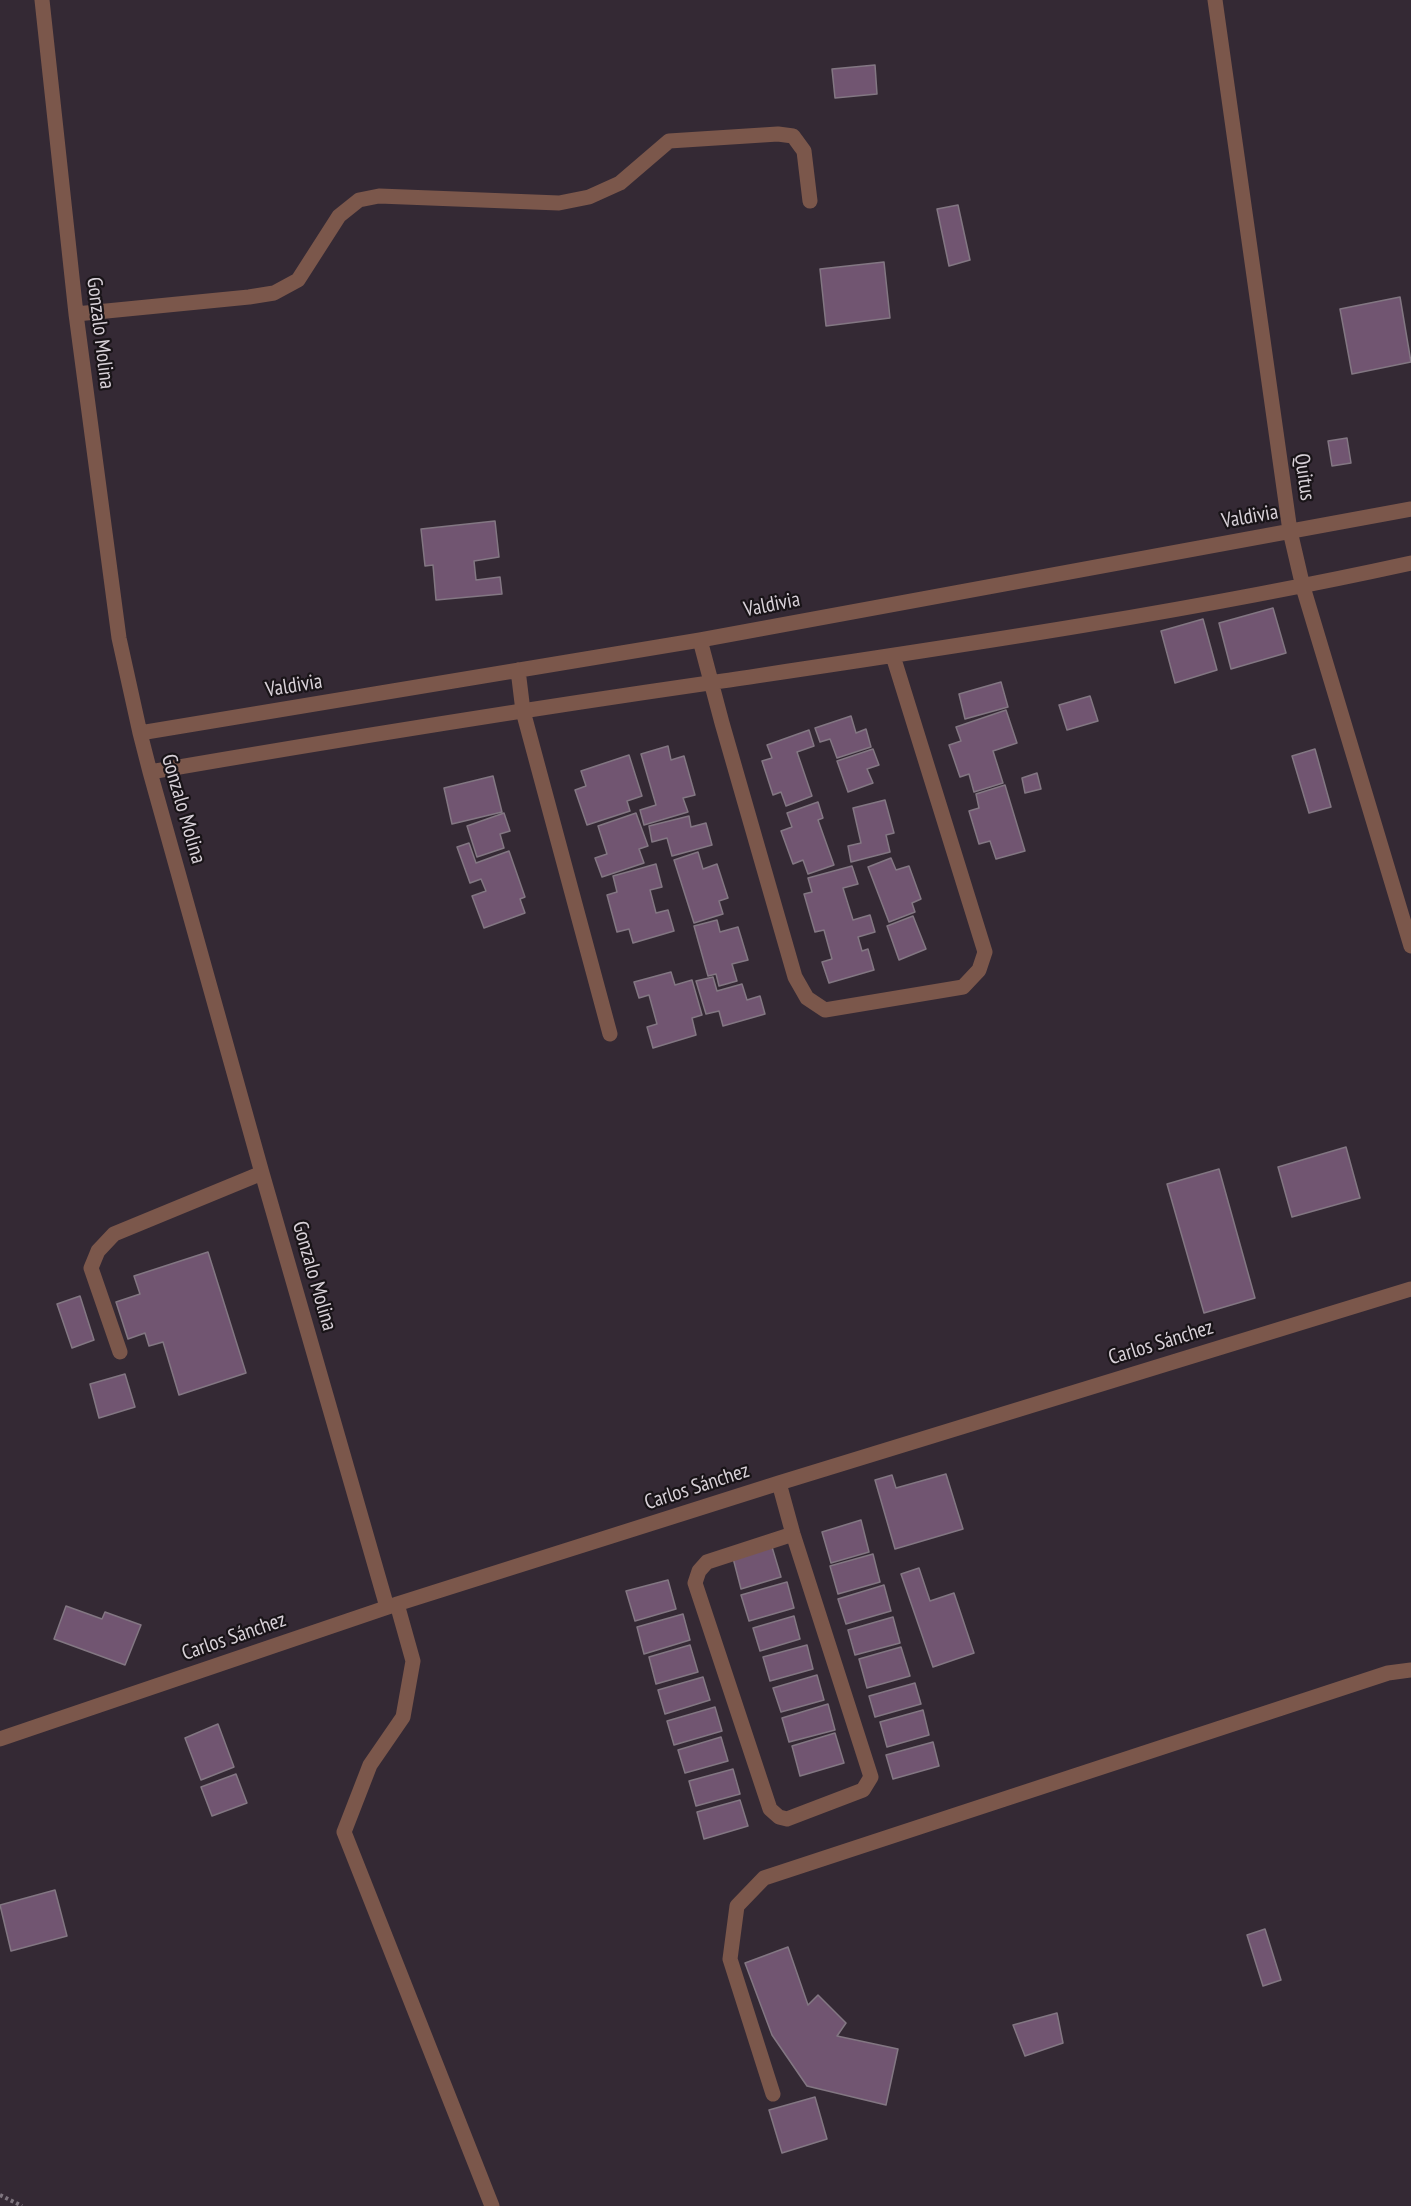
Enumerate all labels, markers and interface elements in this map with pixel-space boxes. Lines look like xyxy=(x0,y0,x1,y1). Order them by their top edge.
street label: Gonzalo Molina xyxy=(81,276,119,390)
street label: Quitus xyxy=(1288,452,1320,502)
street label: Valdivia xyxy=(1220,500,1280,534)
street label: Valdivia xyxy=(742,587,802,623)
street label: Valdivia xyxy=(264,669,324,703)
street label: Gonzalo Molina xyxy=(155,751,211,867)
street label: Gonzalo Molina xyxy=(286,1218,342,1334)
street label: Carlos Sánchez xyxy=(1105,1315,1217,1371)
street label: Carlos Sánchez xyxy=(642,1458,752,1516)
street label: Carlos Sánchez xyxy=(179,1607,289,1667)

